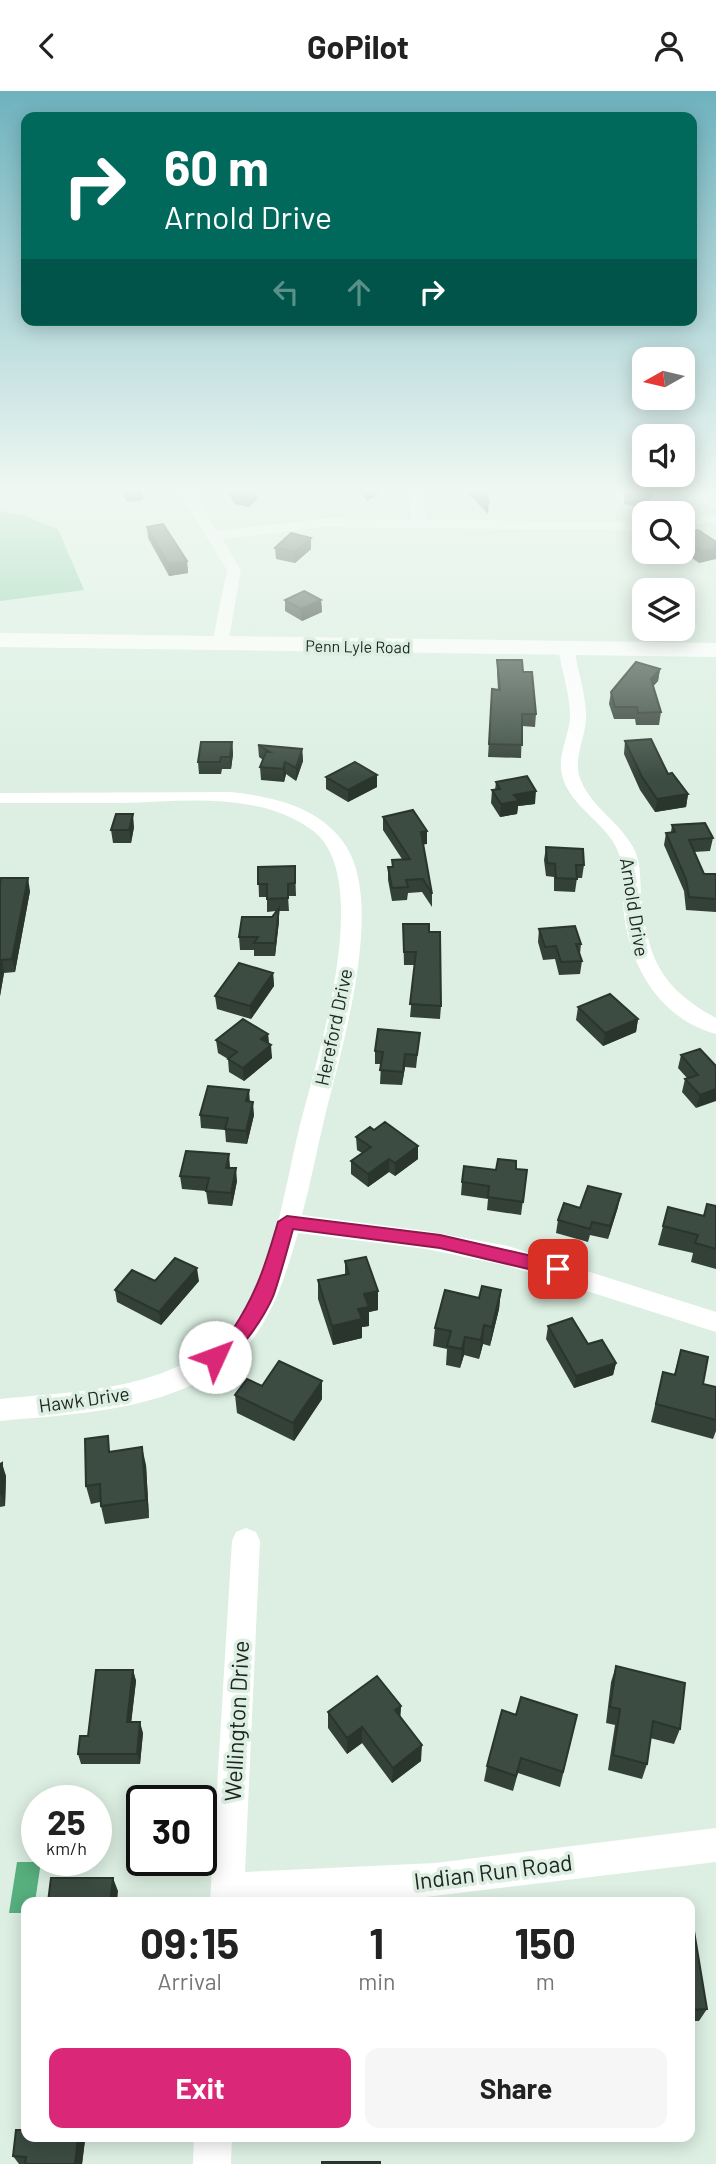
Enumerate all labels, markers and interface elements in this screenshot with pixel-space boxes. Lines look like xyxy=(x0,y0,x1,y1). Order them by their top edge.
icon: back xyxy=(28,27,66,65)
text: GoPilot xyxy=(307,27,409,65)
icon: person xyxy=(650,27,688,65)
text: 60 m xyxy=(164,137,269,196)
icon: right xyxy=(49,140,140,231)
text: Arnold Drive xyxy=(164,197,332,235)
icon: left xyxy=(267,273,305,311)
icon: ahead xyxy=(340,273,378,311)
icon: right xyxy=(413,273,451,311)
north arrow xyxy=(632,347,695,409)
map controls xyxy=(632,347,695,641)
button: sound xyxy=(632,424,695,487)
button: search xyxy=(632,501,695,564)
button: layers xyxy=(632,578,695,641)
street label: Penn Lyle Road xyxy=(305,636,411,656)
street label: Arnold Drive xyxy=(616,856,654,958)
street label: Hereford Drive xyxy=(309,966,357,1088)
pin xyxy=(528,1239,588,1299)
icon: arrive xyxy=(539,1250,577,1288)
position arrow xyxy=(178,1320,252,1394)
street label: Hawk Drive xyxy=(37,1381,131,1417)
street label: Wellington Drive xyxy=(218,1640,254,1802)
speed limit sign: 30 xyxy=(126,1785,217,1876)
text: 25 xyxy=(47,1800,86,1842)
text: km/h xyxy=(46,1837,87,1859)
street label: Indian Run Road xyxy=(412,1847,574,1895)
text: 09:15 xyxy=(140,1917,239,1967)
text: 1 xyxy=(369,1917,384,1967)
text: 150 xyxy=(514,1917,576,1967)
text: Arrival xyxy=(157,1967,222,1995)
text: min xyxy=(358,1967,395,1995)
text: m xyxy=(536,1967,555,1995)
button: Exit xyxy=(49,2048,351,2128)
button: Share xyxy=(365,2048,667,2128)

